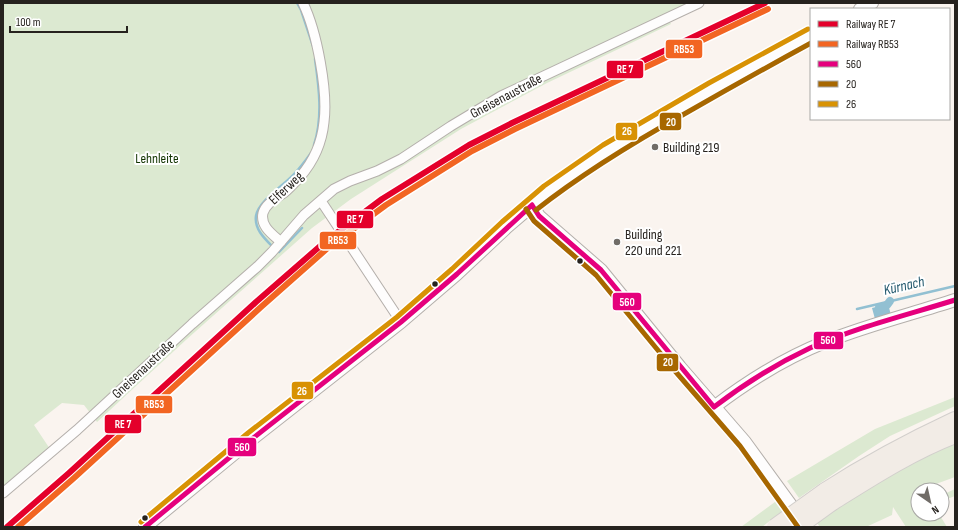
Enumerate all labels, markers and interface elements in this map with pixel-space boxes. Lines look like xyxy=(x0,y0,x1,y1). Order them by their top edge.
scale bar xyxy=(10,8,127,34)
legend xyxy=(810,8,950,120)
text: 100 m xyxy=(16,15,41,30)
text: Railway RE 7 xyxy=(846,17,896,32)
text: Railway RB53 xyxy=(846,37,899,52)
line badge: RB53 xyxy=(665,39,703,59)
text: RB53 xyxy=(674,43,694,56)
text: 560 xyxy=(846,57,861,72)
line badge: RE 7 xyxy=(606,60,644,79)
text: RE 7 xyxy=(617,63,634,76)
street label: Gneisenaustraße xyxy=(467,70,545,122)
text: 20 xyxy=(846,77,856,92)
text: 26 xyxy=(846,97,856,112)
line badge: 20 xyxy=(659,112,682,131)
text: 20 xyxy=(666,116,676,129)
line badge: 26 xyxy=(615,122,638,141)
text: 26 xyxy=(622,125,632,138)
place label: Building 219 xyxy=(663,139,719,156)
marker: Building 219 xyxy=(650,142,660,152)
park label: Lehnleite xyxy=(135,150,179,167)
street label: Elferweg xyxy=(265,168,307,208)
line badge: RE 7 xyxy=(336,210,374,229)
text: RE 7 xyxy=(347,213,364,226)
place label: Building 220 und 221 xyxy=(625,226,682,259)
line badge: RB53 xyxy=(319,231,357,250)
text: RB53 xyxy=(328,234,348,247)
marker: Building 220 und 221 xyxy=(612,237,622,247)
unlabelled marker xyxy=(575,256,585,266)
water label: Kürnach xyxy=(882,272,926,300)
unlabelled marker xyxy=(430,279,440,289)
line badge: 560 xyxy=(612,292,642,311)
text: 560 xyxy=(619,296,635,309)
line badge: 560 xyxy=(813,331,844,350)
text: 560 xyxy=(820,334,836,347)
street label: Gneisenaustraße xyxy=(108,336,178,402)
line badge: 20 xyxy=(656,353,679,372)
text: 20 xyxy=(663,356,673,369)
line badge: 26 xyxy=(291,381,314,400)
text: 26 xyxy=(297,385,307,398)
line badge: RB53 xyxy=(135,395,173,414)
text: RB53 xyxy=(144,398,164,411)
line badge: RE 7 xyxy=(104,414,142,434)
text: RE 7 xyxy=(115,418,132,431)
line badge: 560 xyxy=(227,437,257,457)
text: 560 xyxy=(234,441,250,454)
north arrow xyxy=(910,482,950,522)
text: N xyxy=(929,503,941,517)
unlabelled marker xyxy=(140,513,150,523)

